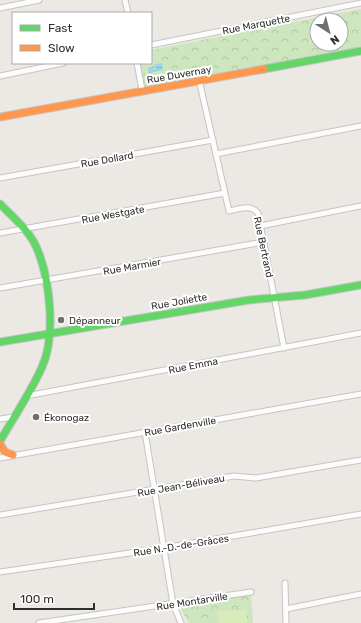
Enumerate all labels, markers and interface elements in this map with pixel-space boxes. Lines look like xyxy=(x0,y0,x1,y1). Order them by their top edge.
legend xyxy=(12,12,152,64)
street label: Rue Marquette xyxy=(221,12,291,37)
north arrow xyxy=(309,12,349,52)
text: Fast xyxy=(48,21,72,35)
text: N xyxy=(327,32,342,47)
text: Slow xyxy=(48,41,75,55)
street label: Rue Duvernay xyxy=(146,63,213,87)
street label: Rue Dollard xyxy=(80,149,134,171)
street label: Rue Westgate xyxy=(81,203,146,226)
street label: Rue Bertrand xyxy=(251,216,275,279)
street label: Rue Marmier xyxy=(102,256,162,278)
street label: Rue Joliette xyxy=(150,291,208,313)
marker: Dépanneur xyxy=(56,315,66,325)
place label: Dépanneur xyxy=(69,315,121,327)
street label: Rue Emma xyxy=(168,355,219,377)
marker: Ékonogaz xyxy=(31,412,41,422)
place label: Ékonogaz xyxy=(44,412,89,424)
street label: Rue Gardenville xyxy=(143,415,217,439)
street label: Rue Jean-Béliveau xyxy=(137,472,226,500)
street label: Rue N.-D.-de-Grâces xyxy=(133,533,230,559)
scale bar xyxy=(14,585,94,611)
street label: Rue Montarville xyxy=(156,590,229,614)
text: 100 m xyxy=(20,592,54,606)

